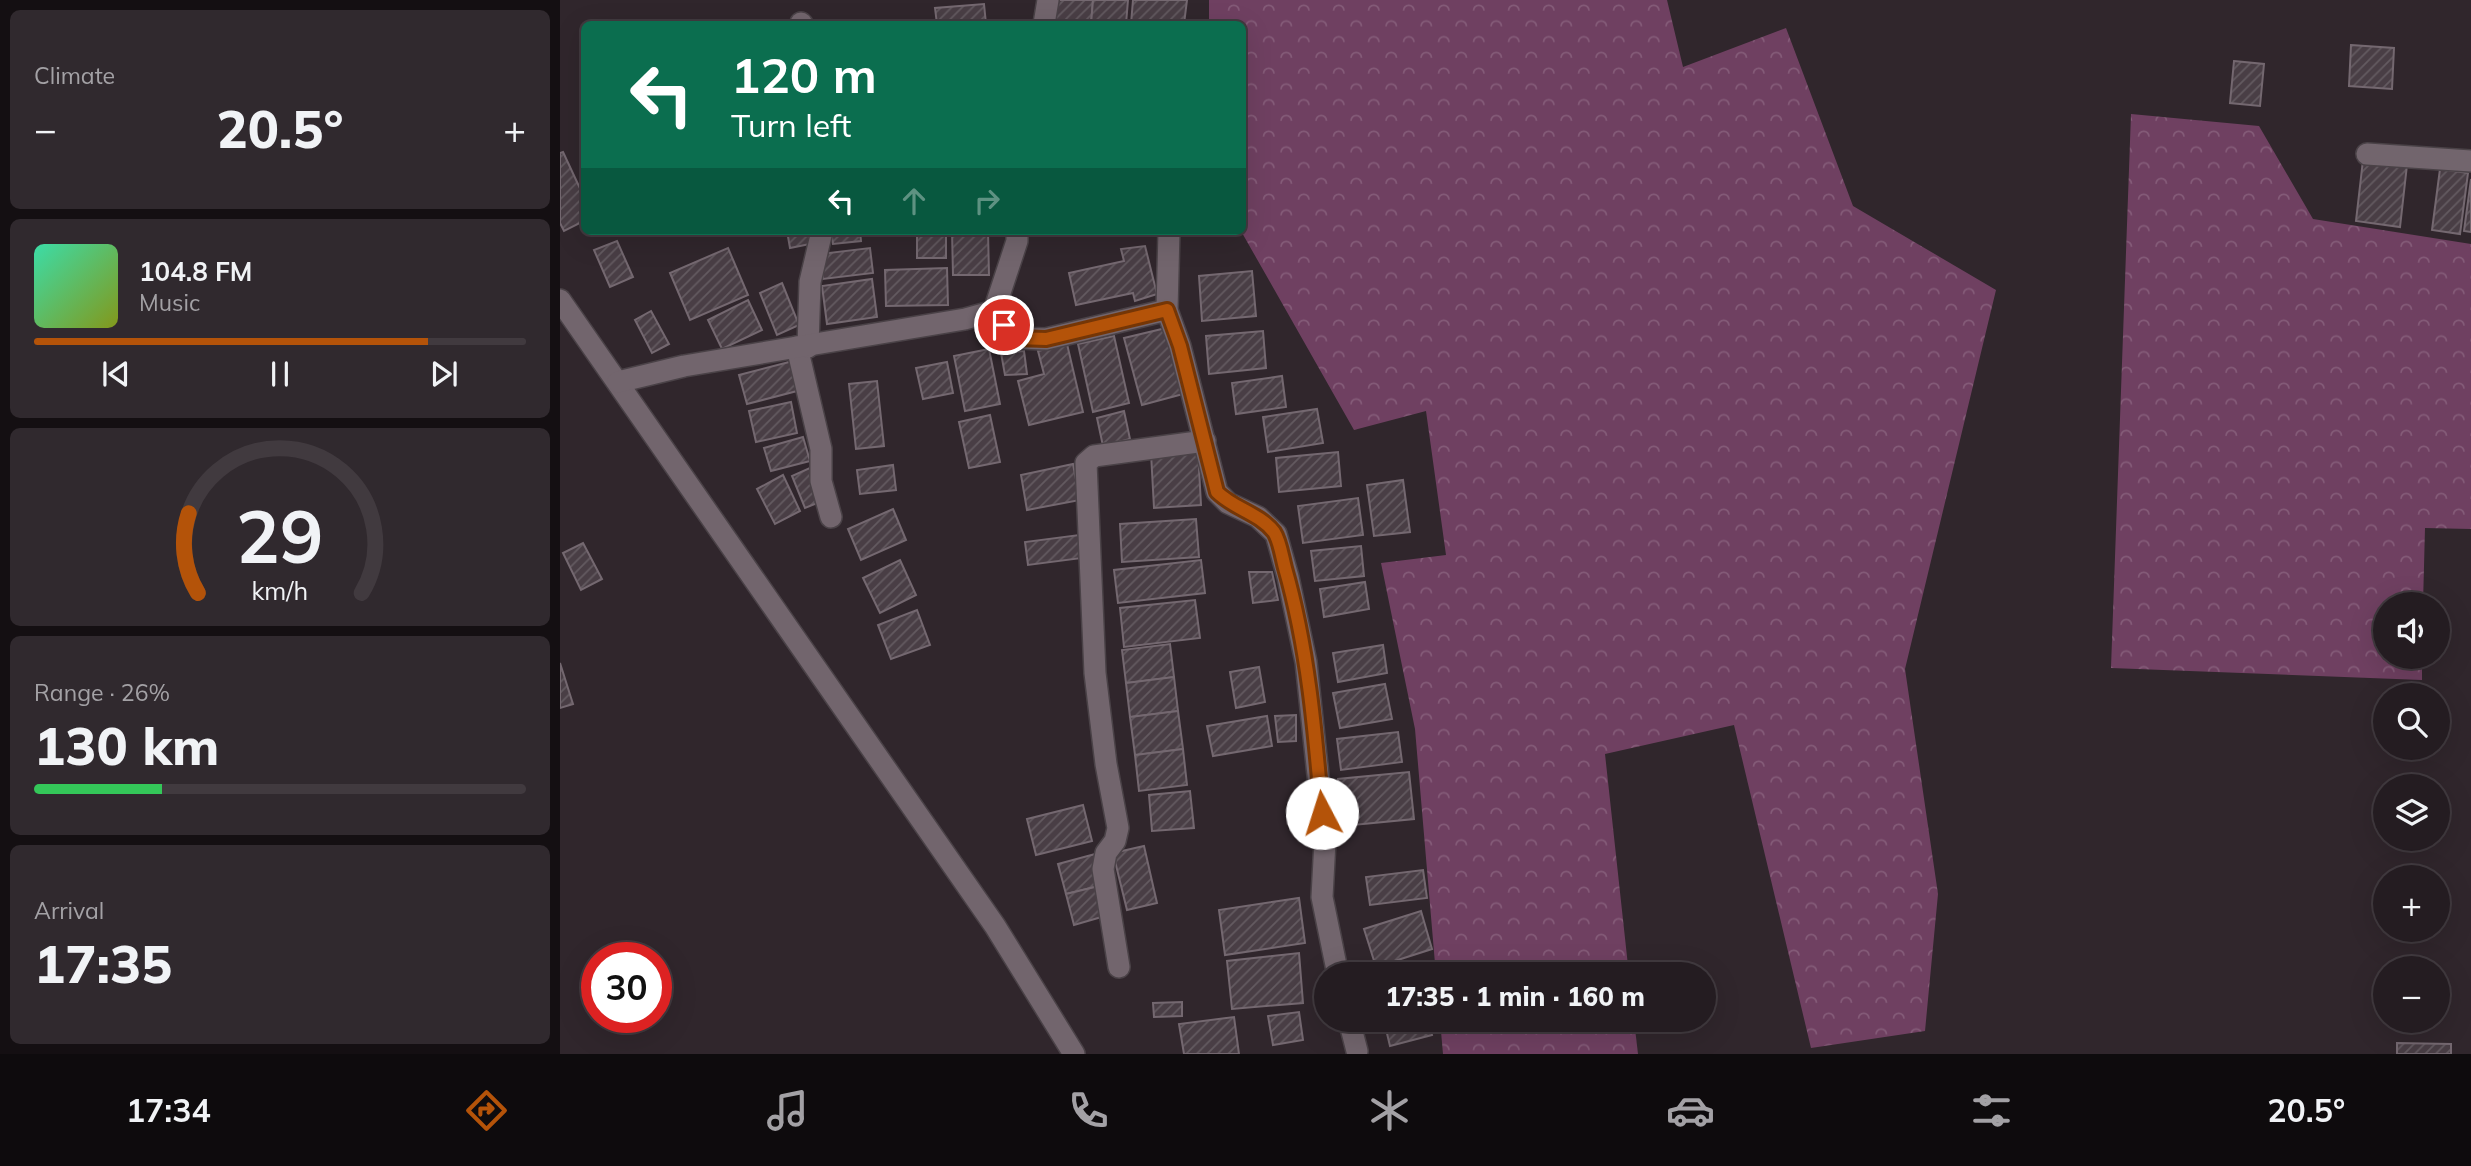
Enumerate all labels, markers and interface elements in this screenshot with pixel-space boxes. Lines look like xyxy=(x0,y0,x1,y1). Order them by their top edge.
text: 120 m xyxy=(731,44,877,105)
icon: left xyxy=(616,49,707,140)
text: Climate xyxy=(34,61,115,90)
text: 20.5° xyxy=(216,96,344,161)
text: − xyxy=(34,105,57,153)
text: + xyxy=(503,105,526,153)
text: Turn left xyxy=(731,105,851,145)
icon: left xyxy=(822,182,860,220)
icon: ahead xyxy=(895,182,933,220)
icon: right xyxy=(968,182,1006,220)
text: 104.8 FM xyxy=(139,255,252,288)
text: Music xyxy=(139,288,200,317)
pin xyxy=(974,295,1034,355)
icon: arrive xyxy=(985,306,1023,344)
icon: previous xyxy=(97,355,135,393)
icon: pause xyxy=(261,355,299,393)
icon: next xyxy=(425,355,463,393)
text: 29 xyxy=(236,490,324,581)
text: km/h xyxy=(252,575,308,606)
map controls xyxy=(2373,592,2450,1033)
button: sound xyxy=(2373,592,2450,669)
text: Range · 26% xyxy=(34,678,170,707)
button: search xyxy=(2373,683,2450,760)
text: 130 km xyxy=(34,713,219,778)
button: layers xyxy=(2373,774,2450,851)
position arrow xyxy=(1285,776,1359,850)
button: + xyxy=(2373,865,2450,942)
text: Arrival xyxy=(34,896,104,925)
text: 17:35 xyxy=(34,931,172,996)
speed limit sign: 30 xyxy=(581,942,672,1033)
button: − xyxy=(2373,956,2450,1033)
text: 17:35 · 1 min · 160 m xyxy=(1385,980,1645,1013)
icon: directions xyxy=(462,1086,511,1135)
icon: music xyxy=(763,1086,812,1135)
icon: phone xyxy=(1064,1086,1113,1135)
icon: climate xyxy=(1365,1086,1414,1135)
icon: car xyxy=(1666,1086,1715,1135)
icon: filters xyxy=(1967,1086,2016,1135)
text: 17:34 xyxy=(126,1090,211,1130)
text: 20.5° xyxy=(2267,1090,2345,1130)

